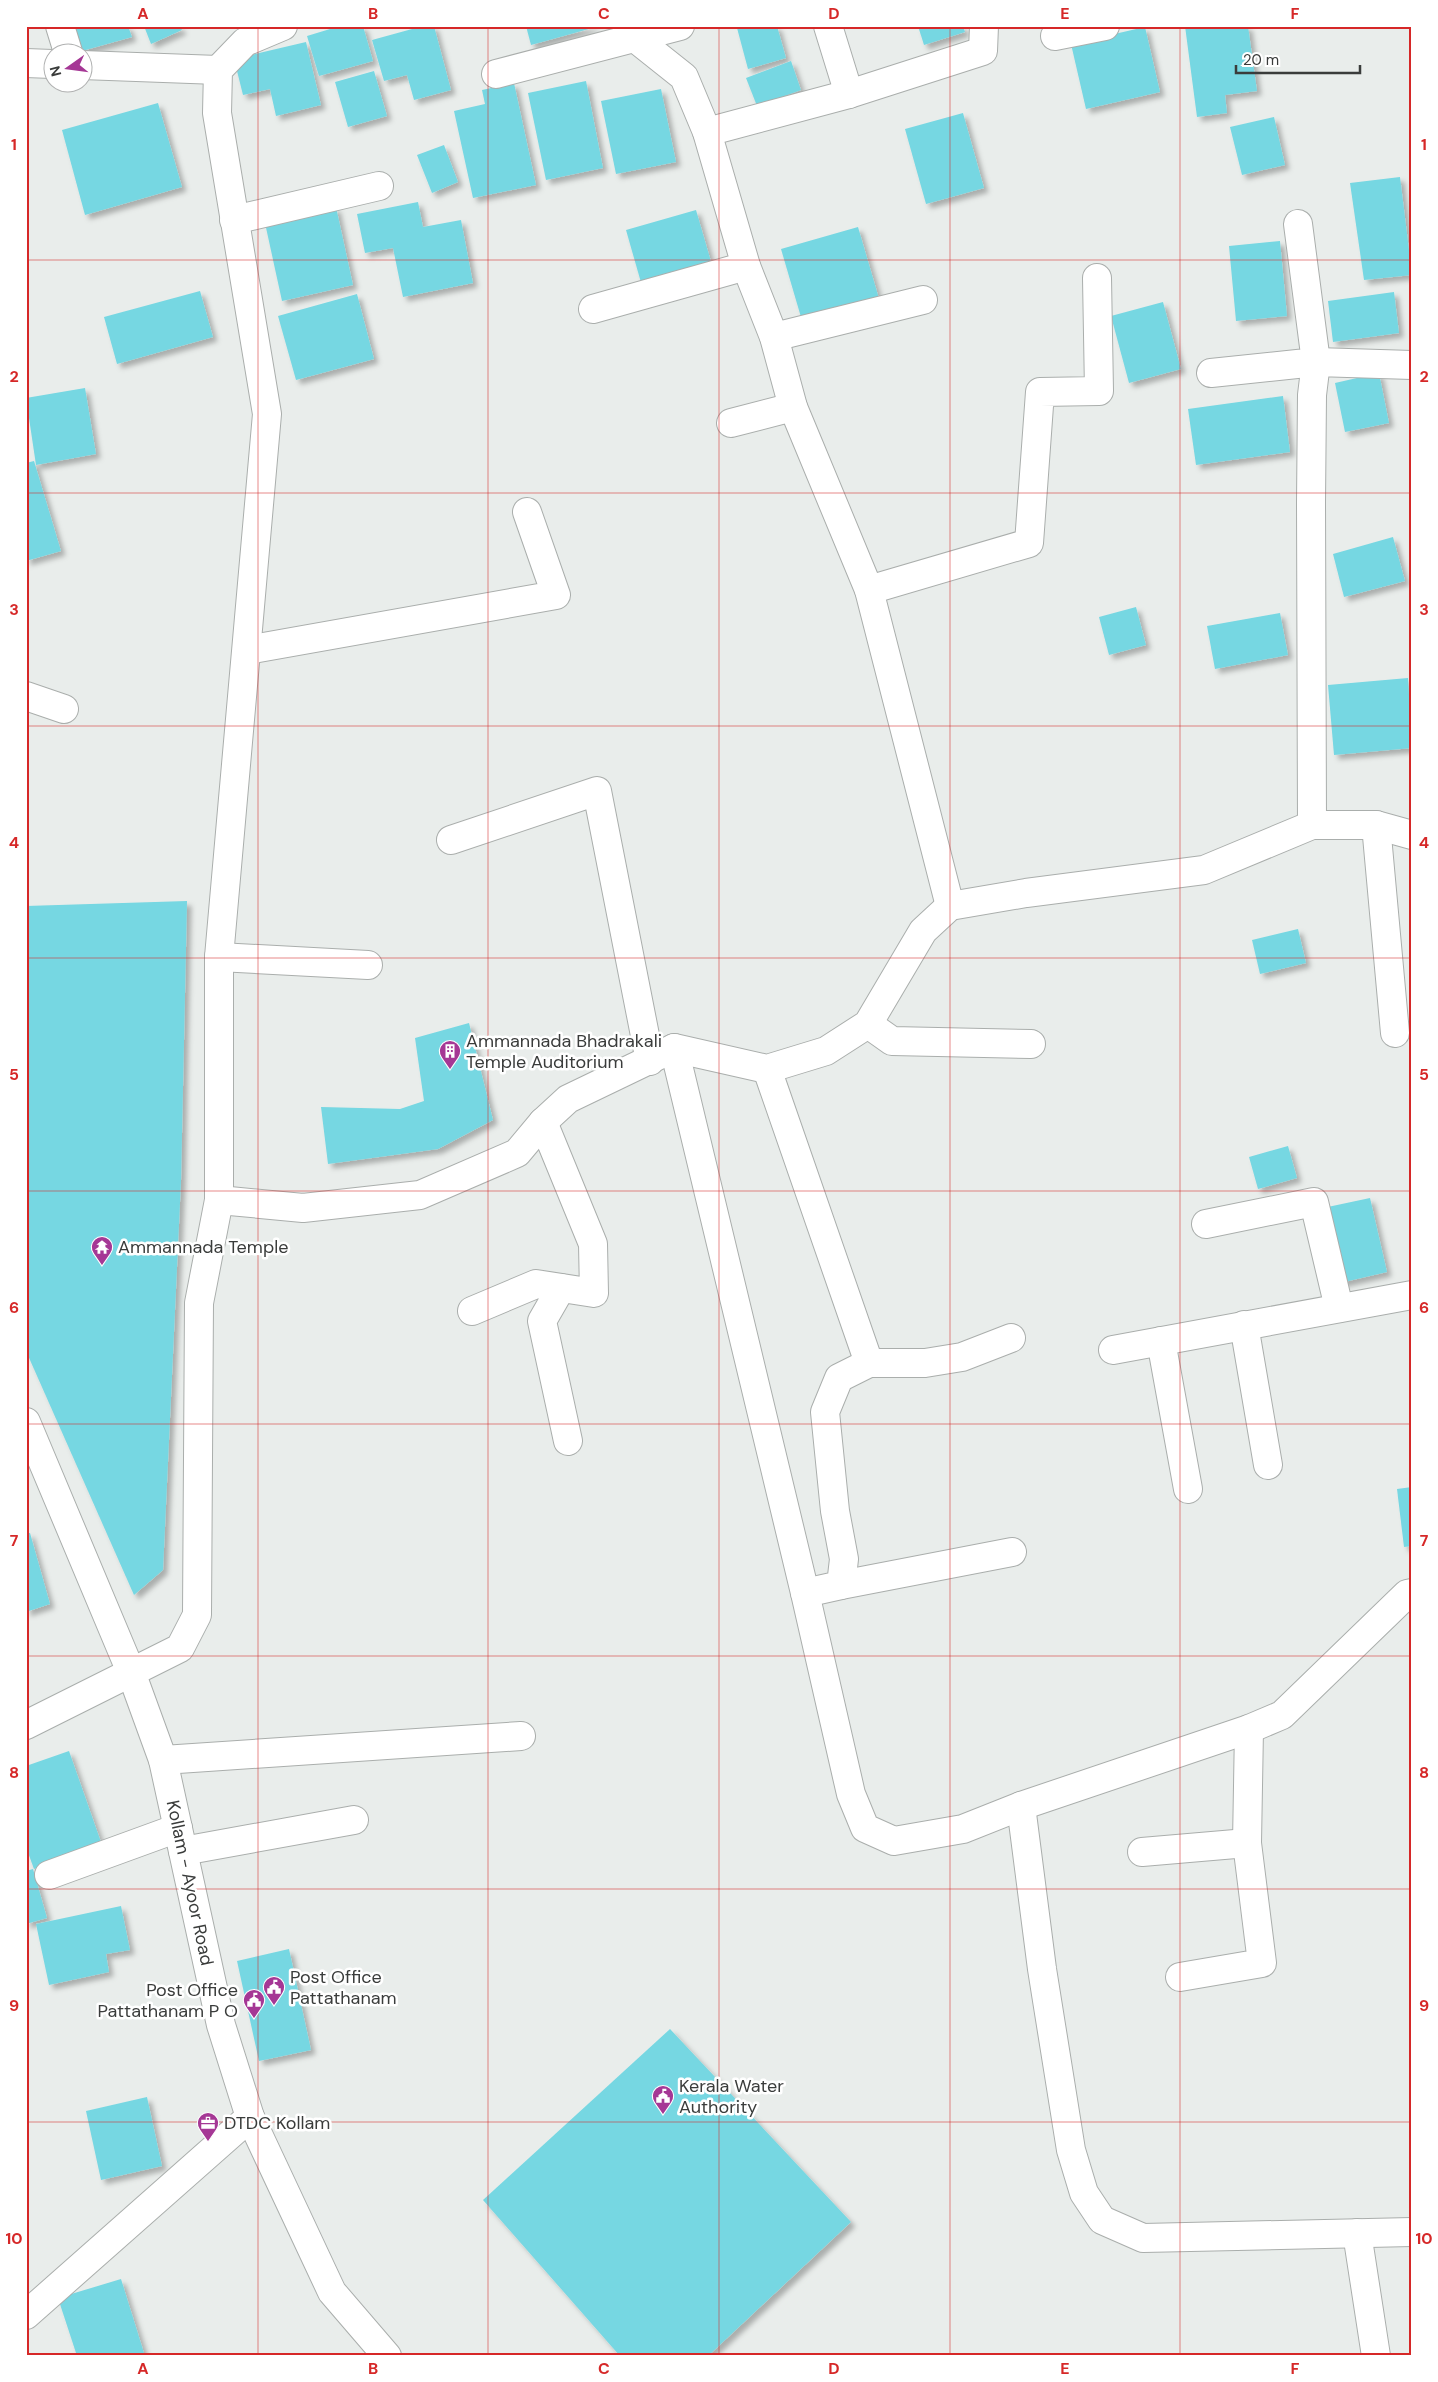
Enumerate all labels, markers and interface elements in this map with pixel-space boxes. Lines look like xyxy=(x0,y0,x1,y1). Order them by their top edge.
text: A xyxy=(137,3,149,24)
text: B xyxy=(368,3,378,24)
text: C xyxy=(598,3,610,24)
text: D xyxy=(828,3,840,24)
text: E xyxy=(1060,3,1070,24)
text: F xyxy=(1291,3,1300,24)
north arrow xyxy=(42,42,92,92)
scale bar xyxy=(1236,42,1359,74)
text: 20 m xyxy=(1243,50,1279,70)
text: N xyxy=(45,64,65,78)
text: 1 xyxy=(11,134,17,155)
text: 1 xyxy=(1421,134,1427,155)
text: 2 xyxy=(9,366,19,387)
text: 2 xyxy=(1419,366,1429,387)
text: 3 xyxy=(9,599,19,620)
text: 3 xyxy=(1419,599,1429,620)
text: 4 xyxy=(9,832,19,853)
text: 4 xyxy=(1419,832,1429,853)
place label: Ammannada Bhadrakali Temple Auditorium xyxy=(466,1029,662,1074)
building icon: Ammannada Bhadrakali Temple Auditorium xyxy=(438,1039,462,1070)
text: 5 xyxy=(9,1064,19,1085)
text: 5 xyxy=(1419,1064,1429,1085)
temple icon: Ammannada Temple xyxy=(90,1235,114,1266)
place label: Ammannada Temple xyxy=(118,1235,288,1259)
text: 6 xyxy=(9,1297,19,1318)
text: 6 xyxy=(1419,1297,1429,1318)
text: 7 xyxy=(10,1530,19,1551)
text: 7 xyxy=(1420,1530,1429,1551)
text: 8 xyxy=(9,1762,19,1783)
text: 8 xyxy=(1419,1762,1429,1783)
street label: Kollam - Ayoor Road xyxy=(161,1798,219,1968)
place label: Post Office Pattathanam xyxy=(290,1965,397,2010)
public building icon: Post Office Pattathanam xyxy=(262,1975,286,2006)
place label: Post Office Pattathanam P O xyxy=(97,1978,238,2023)
public building icon: Post Office Pattathanam P O xyxy=(242,1988,266,2019)
text: 9 xyxy=(9,1995,19,2016)
text: 9 xyxy=(1419,1995,1429,2016)
place label: Kerala Water Authority xyxy=(679,2074,784,2119)
public building icon: Kerala Water Authority xyxy=(651,2084,675,2115)
office icon: DTDC Kollam xyxy=(196,2111,220,2142)
place label: DTDC Kollam xyxy=(224,2111,330,2135)
text: 10 xyxy=(5,2228,23,2249)
text: 10 xyxy=(1415,2228,1433,2249)
text: A xyxy=(137,2358,149,2379)
text: B xyxy=(368,2358,378,2379)
text: C xyxy=(598,2358,610,2379)
text: D xyxy=(828,2358,840,2379)
text: E xyxy=(1060,2358,1070,2379)
text: F xyxy=(1291,2358,1300,2379)

